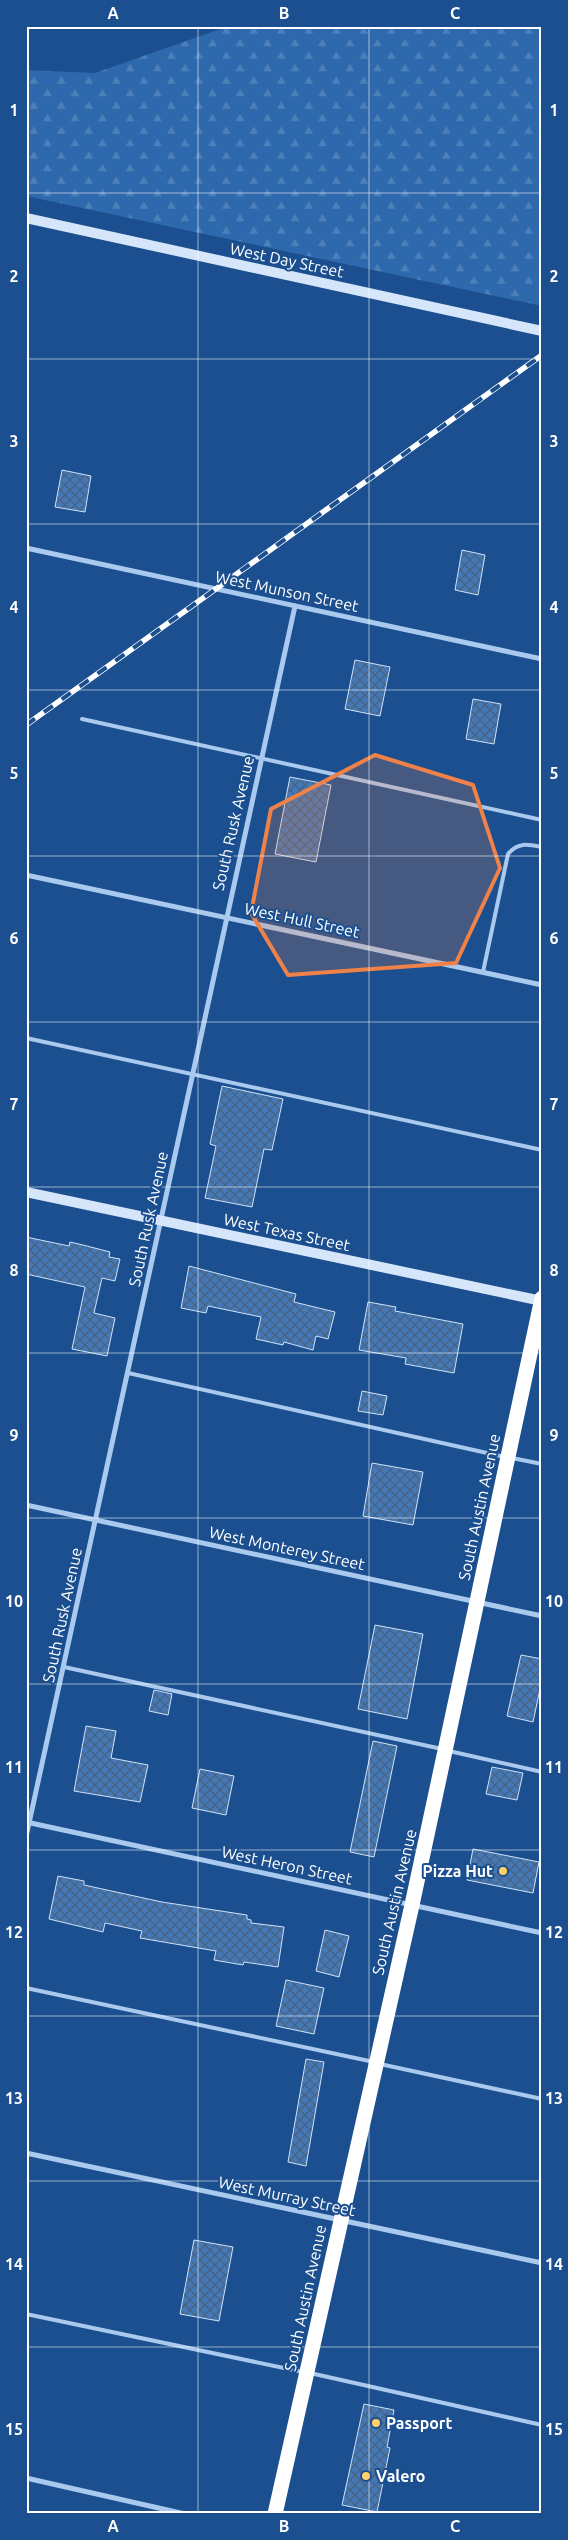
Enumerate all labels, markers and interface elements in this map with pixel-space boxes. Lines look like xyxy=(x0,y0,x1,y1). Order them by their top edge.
text: A xyxy=(107,4,119,22)
text: B xyxy=(279,4,289,22)
text: C xyxy=(450,4,460,22)
text: 1 xyxy=(9,101,19,119)
text: 1 xyxy=(549,101,559,119)
street label: West Day Street xyxy=(228,239,346,281)
text: 2 xyxy=(9,267,19,285)
text: 2 xyxy=(549,267,559,285)
text: 3 xyxy=(9,432,19,450)
text: 3 xyxy=(549,432,559,450)
street label: West Munson Street xyxy=(214,567,361,615)
text: 4 xyxy=(9,598,19,616)
text: 4 xyxy=(549,598,559,616)
street label: South Rusk Avenue xyxy=(209,754,257,892)
text: 5 xyxy=(9,764,19,782)
text: 5 xyxy=(549,764,559,782)
street label: West Hull Street xyxy=(243,899,362,941)
text: 6 xyxy=(9,929,19,947)
text: 6 xyxy=(549,929,559,947)
text: 7 xyxy=(9,1095,19,1113)
text: 7 xyxy=(549,1095,559,1113)
street label: South Rusk Avenue xyxy=(125,1150,171,1288)
street label: West Texas Street xyxy=(222,1210,353,1254)
text: 8 xyxy=(9,1261,19,1279)
text: 8 xyxy=(549,1261,559,1279)
text: 9 xyxy=(9,1426,19,1444)
text: 9 xyxy=(549,1426,559,1444)
street label: South Austin Avenue xyxy=(455,1432,503,1582)
street label: West Monterey Street xyxy=(208,1523,367,1573)
street label: South Rusk Avenue xyxy=(39,1546,85,1684)
text: 10 xyxy=(5,1592,23,1610)
text: 10 xyxy=(545,1592,563,1610)
text: 11 xyxy=(5,1758,23,1776)
text: 11 xyxy=(545,1758,563,1776)
street label: South Austin Avenue xyxy=(368,1827,420,1977)
street label: West Heron Street xyxy=(220,1842,355,1888)
place label: Pizza Hut xyxy=(423,1862,493,1880)
marker: Pizza Hut xyxy=(497,1865,509,1877)
text: 12 xyxy=(5,1923,23,1941)
text: 12 xyxy=(545,1923,563,1941)
text: 13 xyxy=(5,2089,23,2107)
text: 13 xyxy=(545,2089,563,2107)
street label: West Murray Street xyxy=(217,2173,358,2219)
street label: South Austin Avenue xyxy=(281,2223,329,2373)
text: 14 xyxy=(5,2255,23,2273)
text: 14 xyxy=(545,2255,563,2273)
place label: Passport xyxy=(386,2414,452,2432)
marker: Passport xyxy=(370,2417,382,2429)
text: 15 xyxy=(5,2420,23,2438)
text: 15 xyxy=(545,2420,563,2438)
place label: Valero xyxy=(376,2467,425,2485)
marker: Valero xyxy=(360,2470,372,2482)
text: A xyxy=(107,2517,119,2535)
text: B xyxy=(279,2517,289,2535)
text: C xyxy=(450,2517,460,2535)

